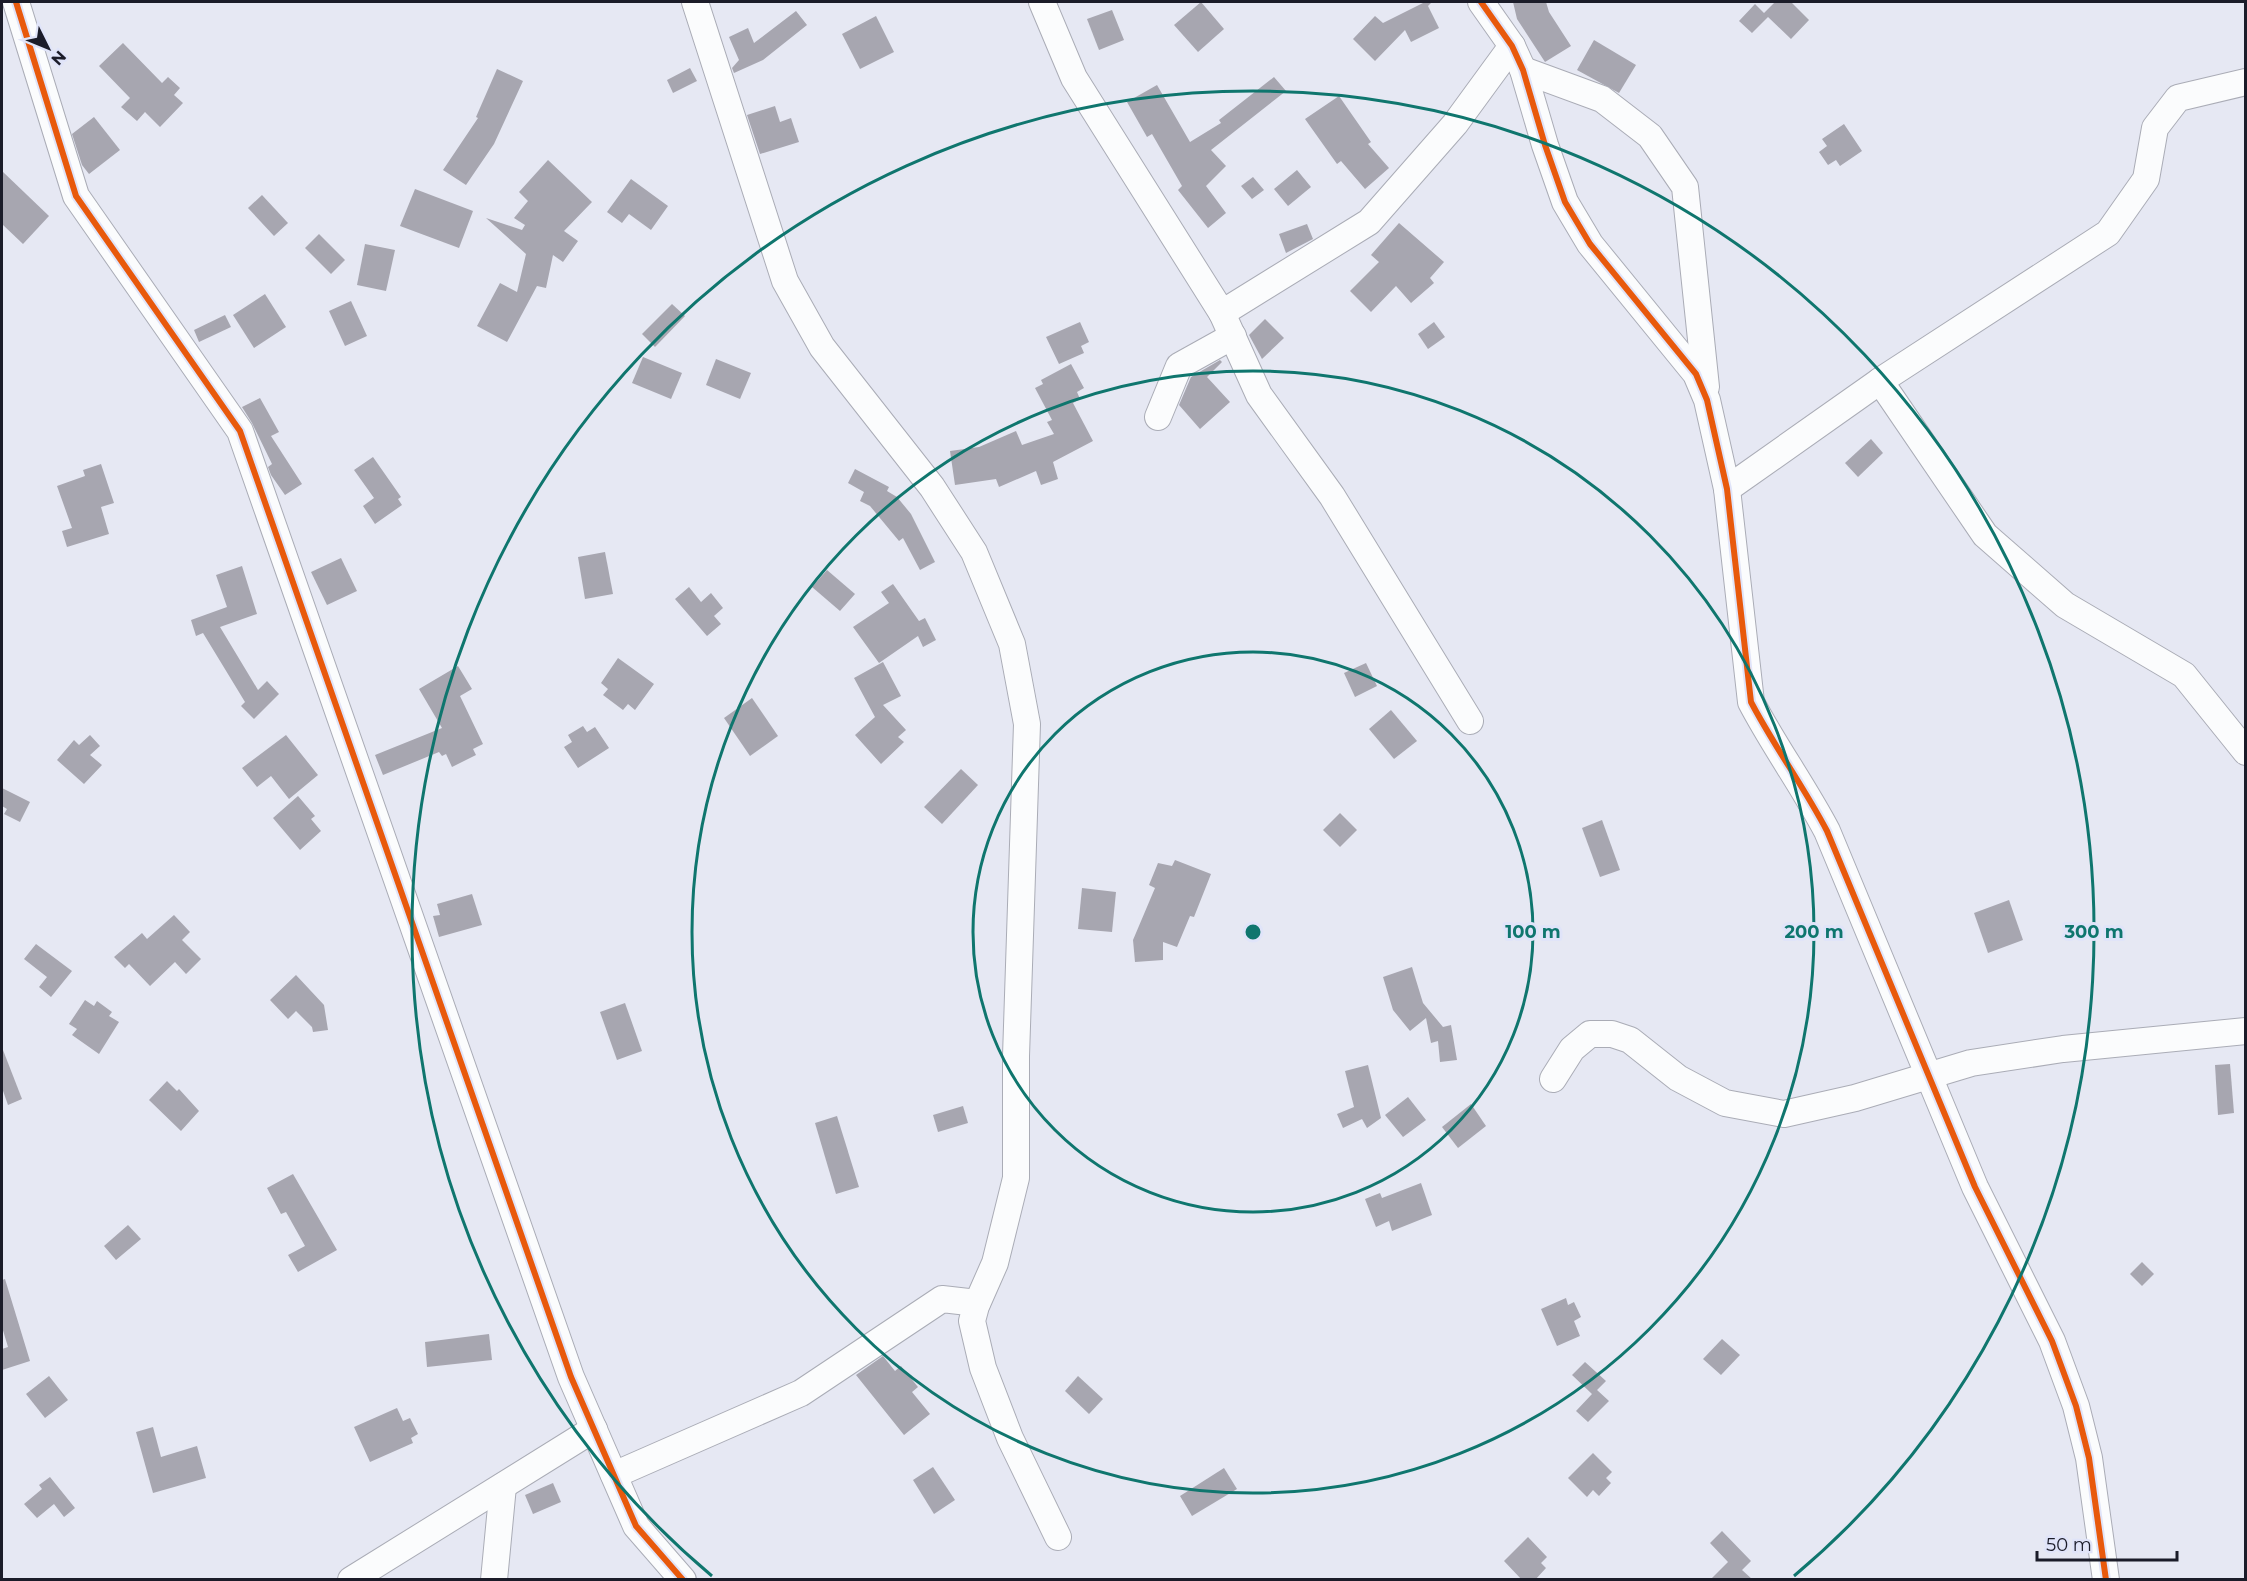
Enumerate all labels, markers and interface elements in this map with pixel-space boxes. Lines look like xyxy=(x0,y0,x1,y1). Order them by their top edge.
north arrow xyxy=(18,18,78,78)
text: N xyxy=(47,47,70,69)
text: 100 m xyxy=(1505,921,1561,943)
text: 200 m xyxy=(1784,921,1844,943)
text: 300 m xyxy=(2063,921,2124,943)
centre of rings xyxy=(1243,922,1263,942)
scale bar xyxy=(2037,1524,2176,1562)
text: 50 m xyxy=(2046,1534,2092,1556)

